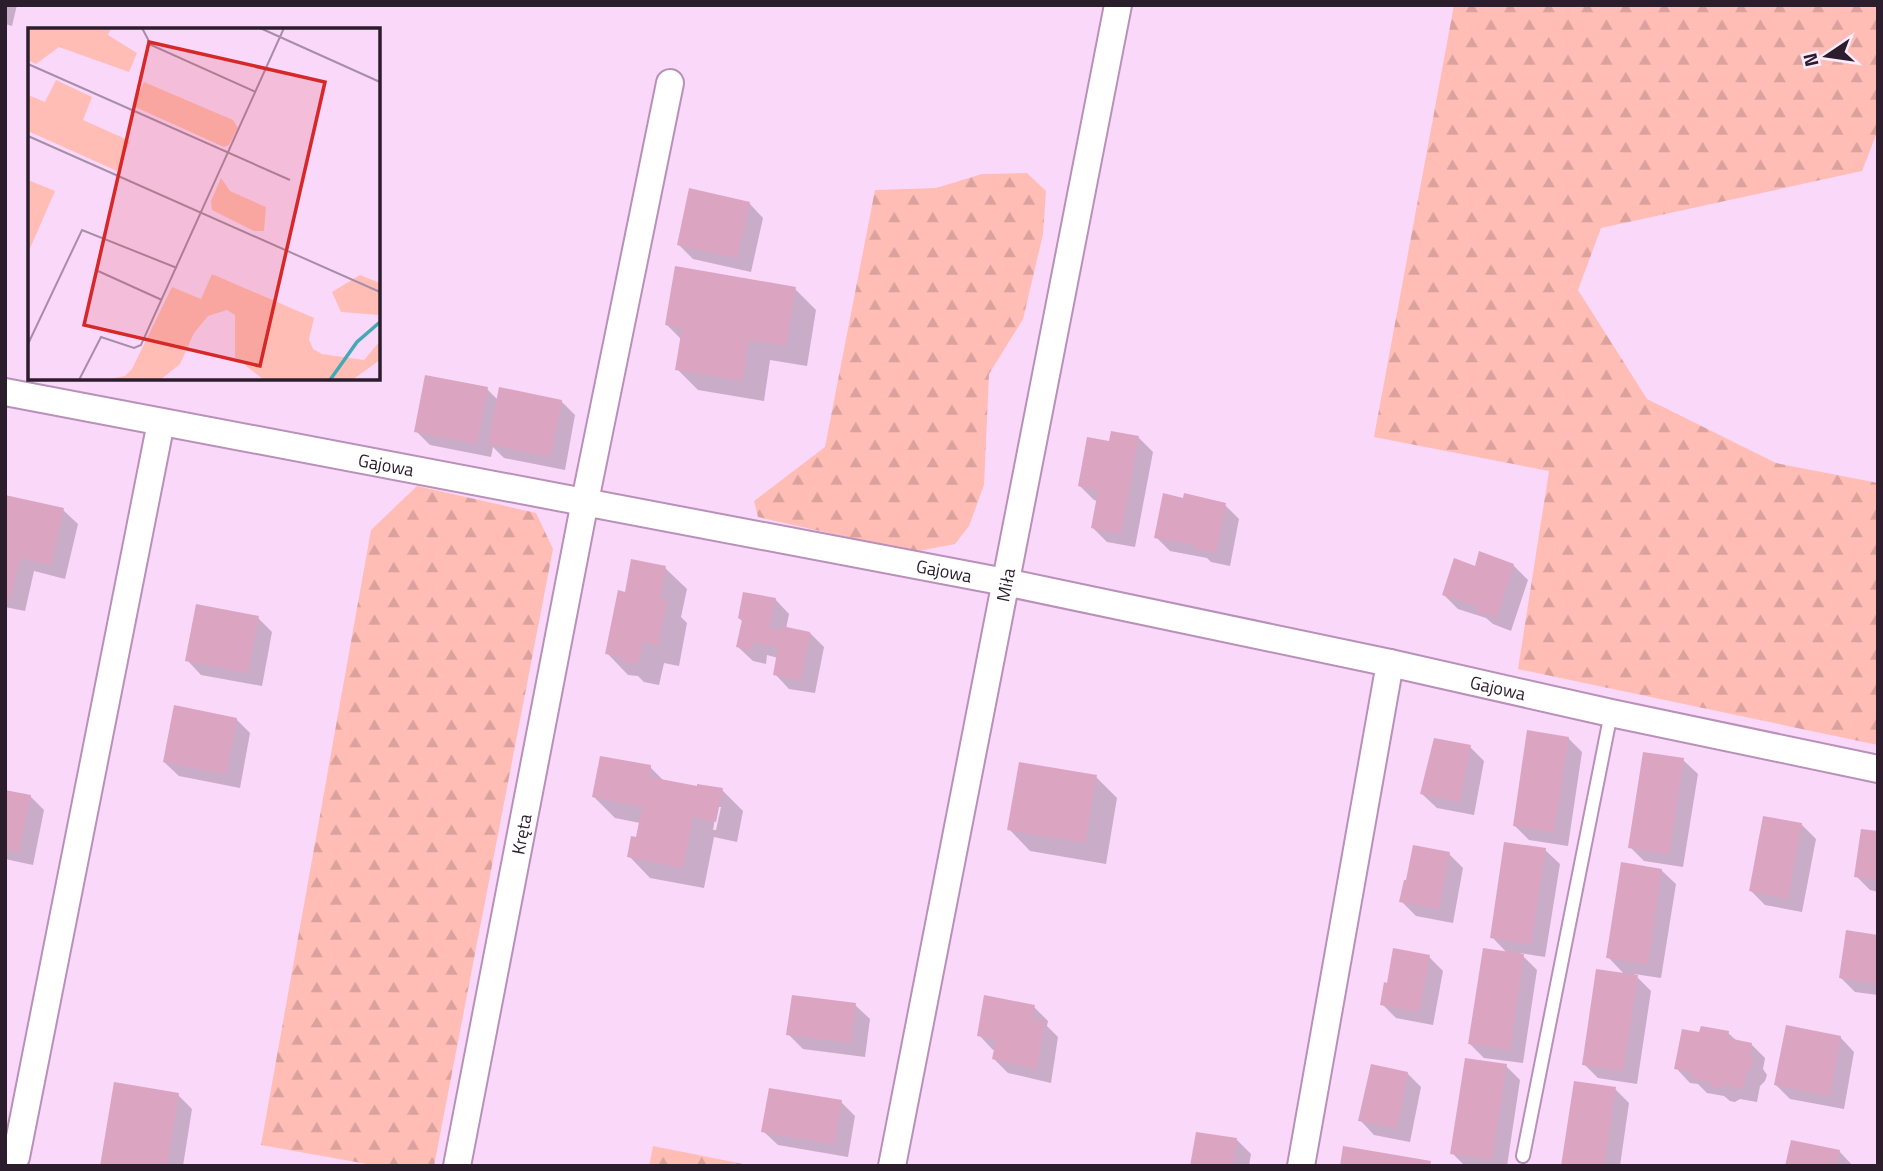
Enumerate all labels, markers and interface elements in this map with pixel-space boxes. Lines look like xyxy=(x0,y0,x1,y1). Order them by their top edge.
north arrow xyxy=(1792,21,1862,91)
inset map xyxy=(28,28,380,380)
text: N xyxy=(1794,50,1826,70)
street label: Gajowa xyxy=(356,446,416,483)
street label: Gajowa xyxy=(914,552,974,589)
street label: Miła xyxy=(989,566,1022,604)
street label: Gajowa xyxy=(1468,668,1528,707)
street label: Kręta xyxy=(504,812,538,857)

